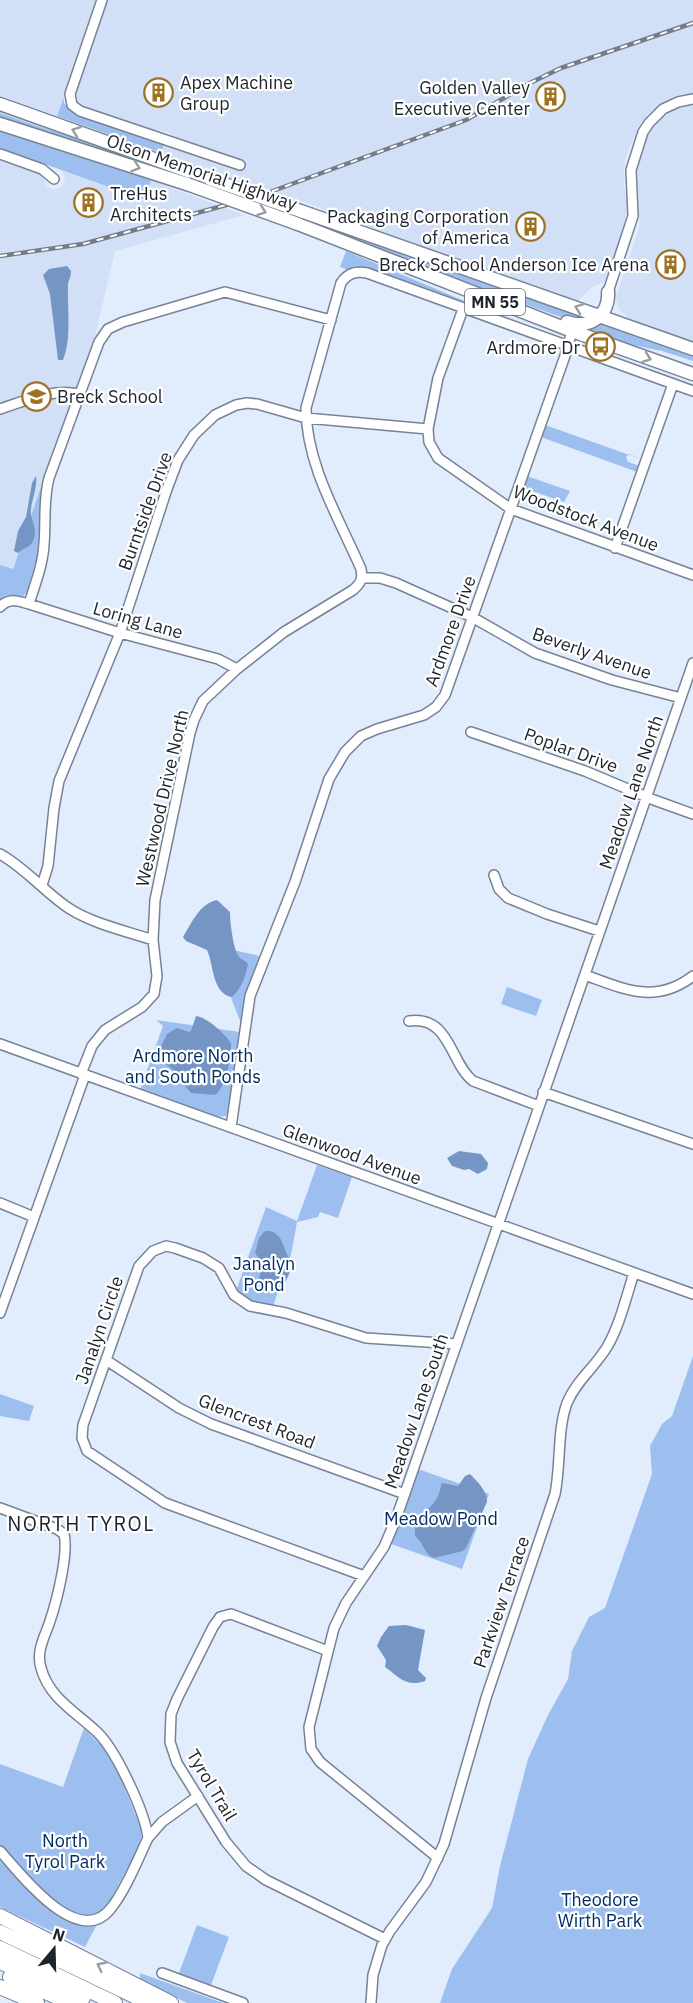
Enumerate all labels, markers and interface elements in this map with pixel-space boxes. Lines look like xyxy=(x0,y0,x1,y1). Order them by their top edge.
place label: Apex Machine Group xyxy=(180,71,293,115)
building icon: Apex Machine Group xyxy=(143,76,175,108)
place label: Golden Valley Executive Center xyxy=(394,76,530,120)
building icon: Golden Valley Executive Center xyxy=(535,81,567,113)
one-way arrow xyxy=(71,125,82,138)
street label: Olson Memorial Highway xyxy=(104,129,300,215)
one-way arrow xyxy=(130,160,141,173)
place label: TreHus Architects xyxy=(110,182,192,226)
building icon: TreHus Architects xyxy=(73,187,105,219)
one-way arrow xyxy=(256,204,267,217)
place label: Packaging Corporation of America xyxy=(327,205,509,249)
building icon: Packaging Corporation of America xyxy=(514,210,546,242)
building icon: Breck School Anderson Ice Arena xyxy=(654,248,686,280)
place label: Breck School Anderson Ice Arena xyxy=(379,253,649,276)
road number: MN 55 xyxy=(465,289,525,315)
one-way arrow xyxy=(574,302,585,315)
bus stop icon: Ardmore Dr xyxy=(585,331,617,363)
place label: Ardmore Dr xyxy=(486,336,580,359)
one-way arrow xyxy=(641,350,651,363)
school or university icon: Breck School xyxy=(20,380,52,412)
place label: Breck School xyxy=(57,385,163,408)
street label: Burntside Drive xyxy=(113,448,177,574)
street label: Woodstock Avenue xyxy=(510,480,662,556)
street label: Ardmore Drive xyxy=(419,572,481,690)
street label: Loring Lane xyxy=(90,596,186,644)
street label: Beverly Avenue xyxy=(529,622,655,684)
street label: Westwood Drive North xyxy=(130,707,194,889)
street label: Meadow Lane North xyxy=(594,712,668,872)
street label: Poplar Drive xyxy=(521,722,621,778)
park label: Ardmore North and South Ponds xyxy=(125,1044,261,1088)
street label: Glenwood Avenue xyxy=(279,1118,425,1190)
park label: Janalyn Pond xyxy=(233,1252,295,1296)
street label: Janalyn Circle xyxy=(70,1273,128,1387)
street label: Meadow Lane South xyxy=(379,1330,453,1492)
street label: Glencrest Road xyxy=(195,1388,319,1454)
park label: Meadow Pond xyxy=(384,1507,498,1530)
district label: NORTH TYROL xyxy=(7,1510,155,1537)
street label: Parkview Terrace xyxy=(468,1533,534,1671)
street label: Tyrol Trail xyxy=(182,1745,242,1825)
park label: North Tyrol Park xyxy=(25,1829,106,1873)
park label: Theodore Wirth Park xyxy=(558,1888,643,1932)
north arrow xyxy=(24,1919,84,1979)
text: N xyxy=(50,1923,68,1946)
one-way arrow xyxy=(96,1962,107,1974)

